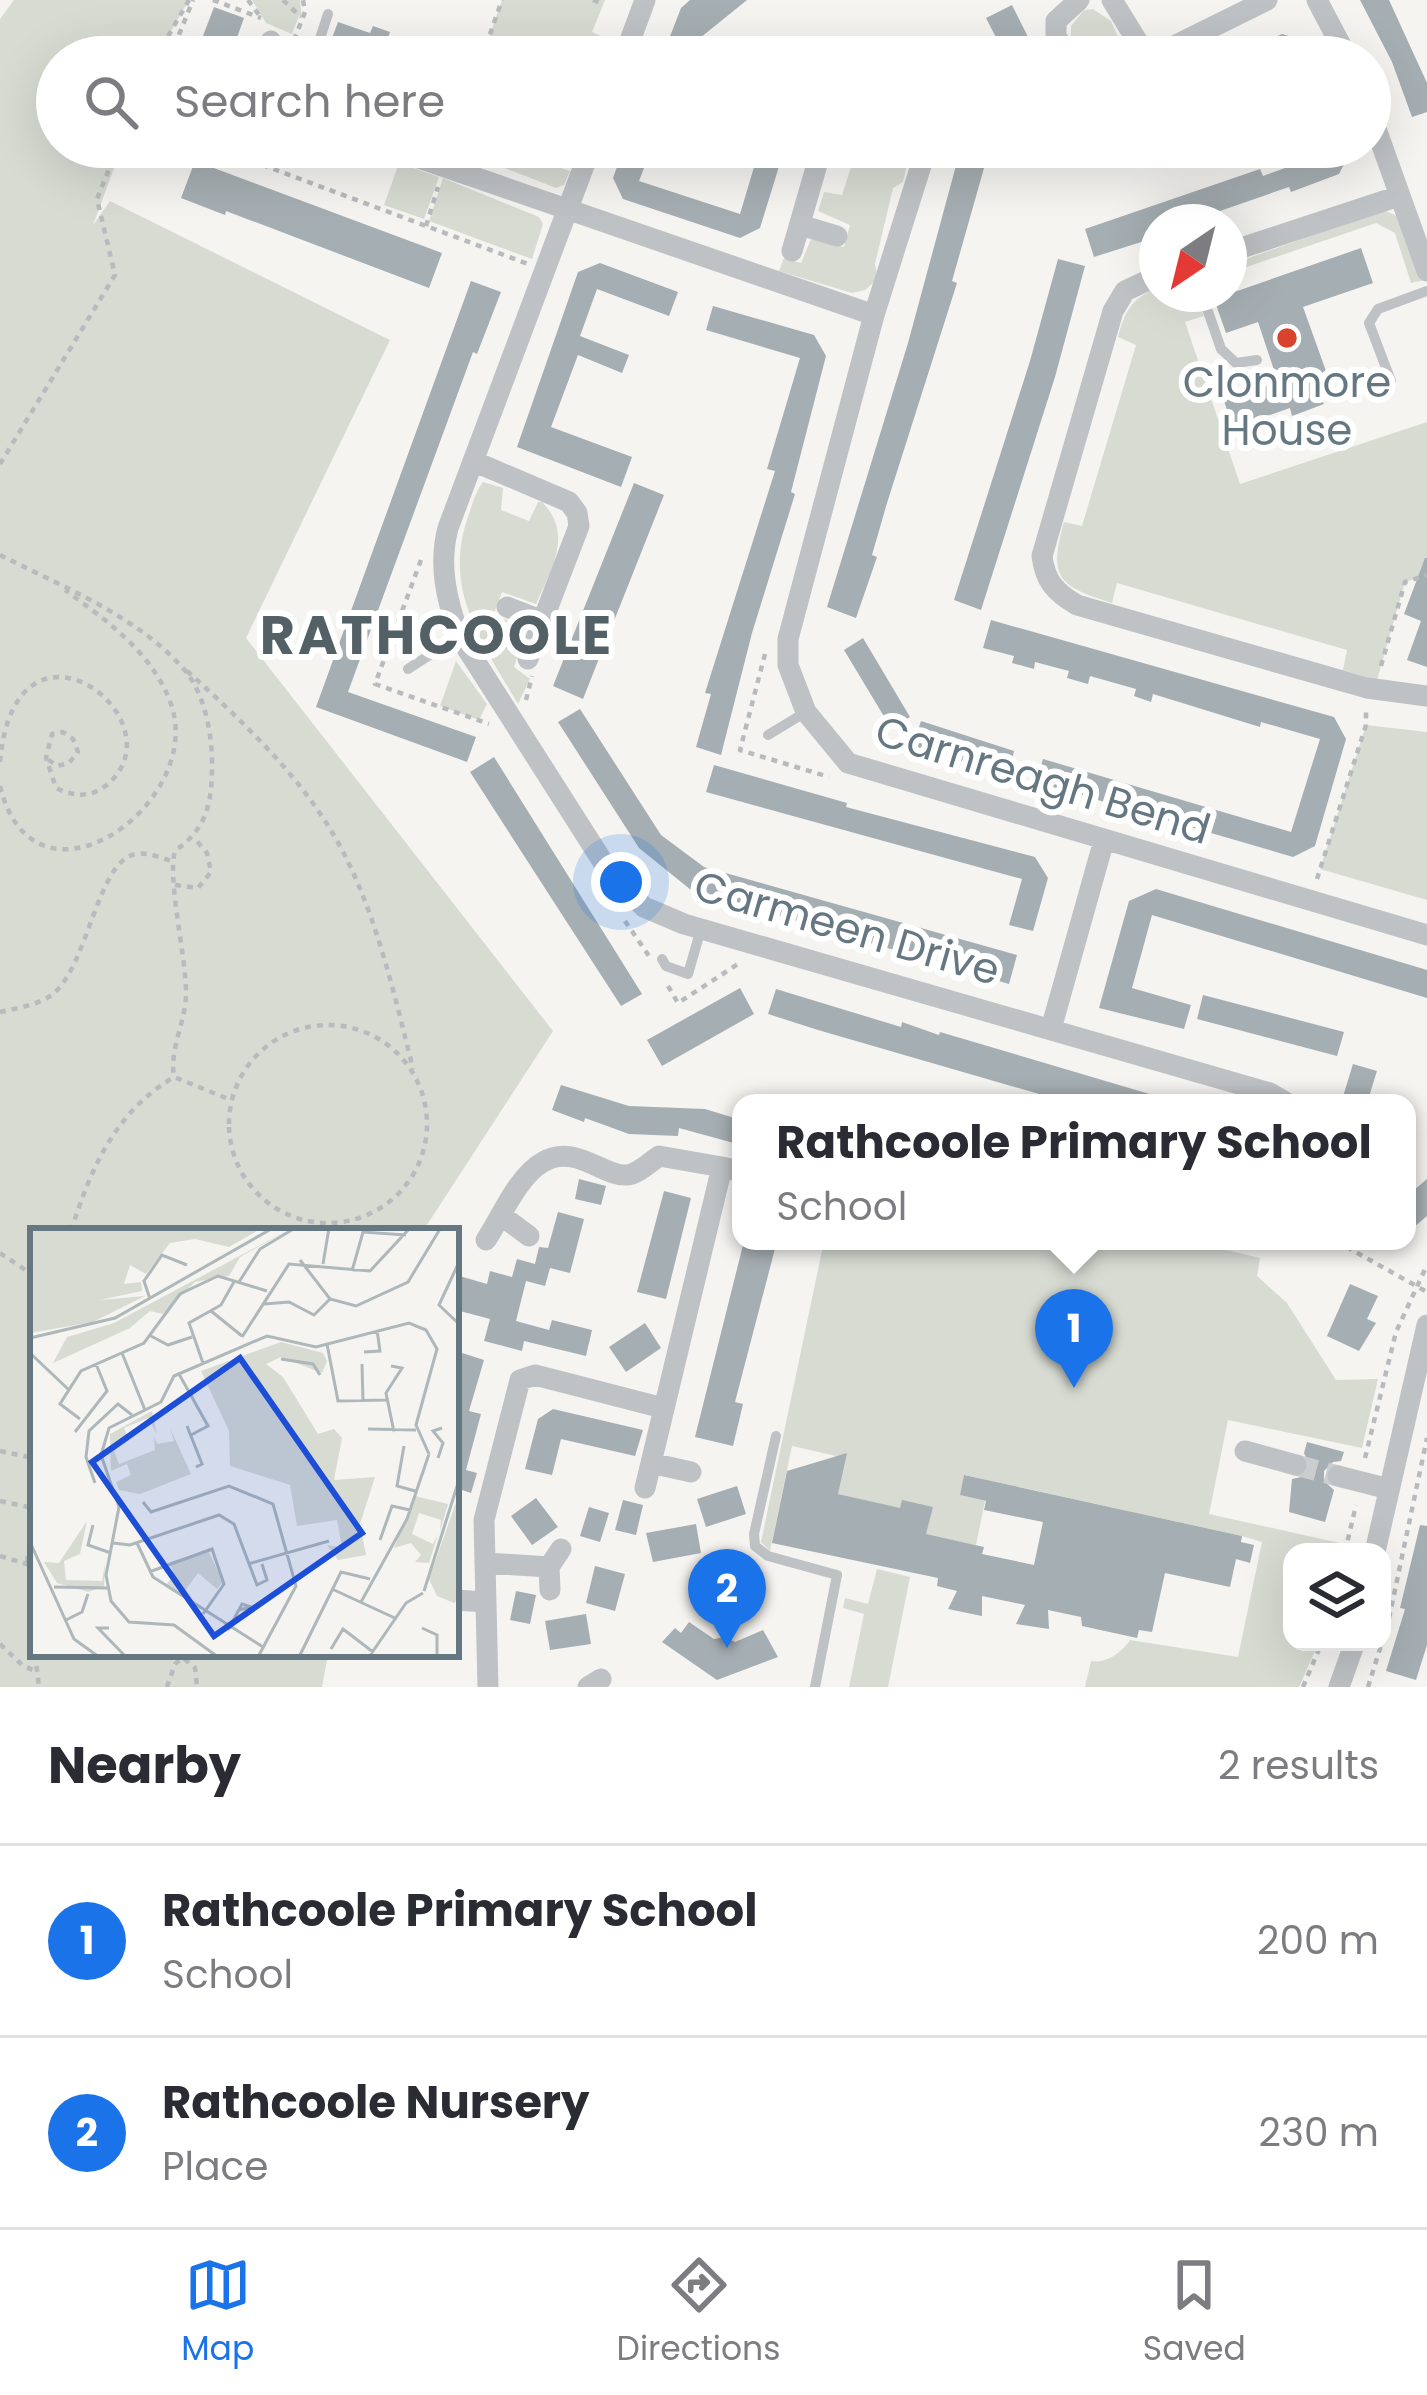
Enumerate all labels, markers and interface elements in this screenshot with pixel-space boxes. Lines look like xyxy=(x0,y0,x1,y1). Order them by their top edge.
search box xyxy=(36,36,1391,168)
icon: search xyxy=(78,69,144,135)
text: Search here xyxy=(174,70,445,133)
north arrow xyxy=(1139,204,1247,312)
marker: Clonmore House xyxy=(1274,325,1300,351)
place label: Clonmore House xyxy=(1183,353,1391,460)
district label: RATHCOOLE xyxy=(260,597,614,673)
street label: Carnreagh Bend xyxy=(868,701,1218,859)
your location xyxy=(591,852,651,912)
street label: Carmeen Drive xyxy=(687,856,1007,1000)
popup xyxy=(732,1094,1416,1250)
text: Rathcoole Primary School xyxy=(776,1111,1372,1174)
text: School xyxy=(776,1179,907,1234)
inset map xyxy=(30,1228,459,1657)
pin: 1 xyxy=(1035,1289,1113,1388)
map controls xyxy=(1283,1543,1391,1651)
button: layers xyxy=(1283,1543,1391,1651)
pin: 2 xyxy=(688,1549,766,1648)
text: Nearby xyxy=(48,1729,241,1801)
text: 2 results xyxy=(1218,1738,1379,1793)
text: Rathcoole Primary School xyxy=(162,1879,758,1942)
text: 1 xyxy=(80,1913,94,1968)
text: 200 m xyxy=(1257,1913,1379,1968)
text: School xyxy=(162,1947,293,2002)
text: Rathcoole Nursery xyxy=(162,2071,590,2134)
text: 2 xyxy=(76,2105,98,2160)
text: 230 m xyxy=(1259,2105,1379,2160)
text: Place xyxy=(162,2139,268,2194)
tab: Map xyxy=(181,2252,254,2374)
tab: Directions xyxy=(617,2252,780,2374)
tab: Saved xyxy=(1143,2252,1246,2374)

